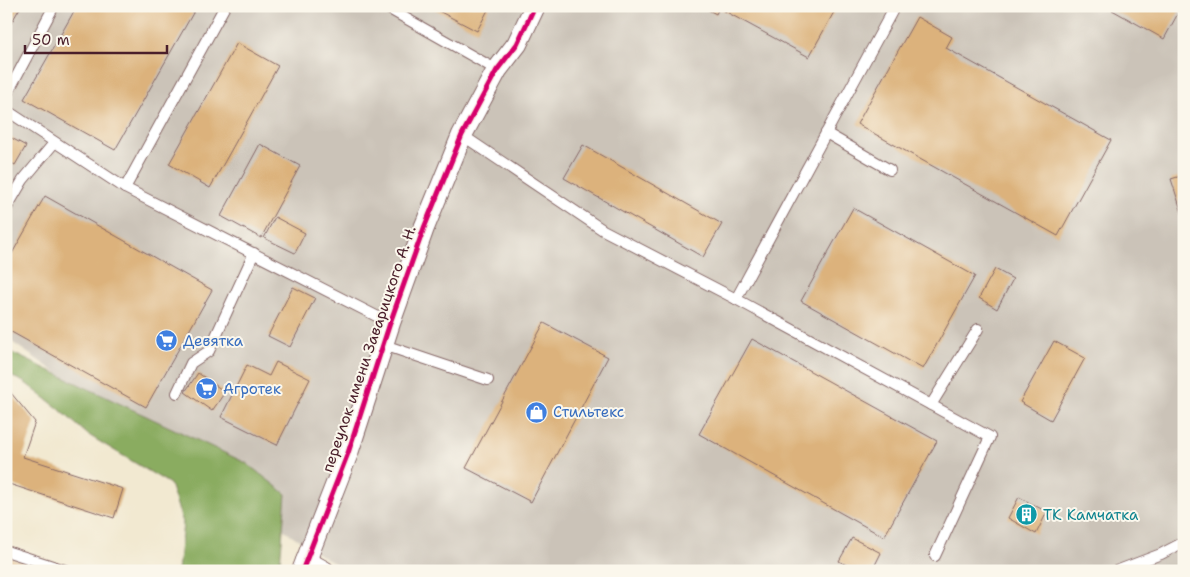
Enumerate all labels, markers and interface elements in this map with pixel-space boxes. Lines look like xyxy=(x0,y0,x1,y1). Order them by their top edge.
scale bar xyxy=(25,22,168,54)
text: 50 m xyxy=(32,30,70,50)
street label: переулок имени Заварицкого А. Н. xyxy=(317,223,421,475)
supermarket icon: Девятка xyxy=(155,329,179,353)
place label: Девятка xyxy=(183,331,244,351)
supermarket icon: Агротек xyxy=(195,377,219,401)
place label: Агротек xyxy=(223,379,281,399)
shop icon: Стильтекс xyxy=(525,400,549,424)
place label: Стильтекс xyxy=(553,402,624,422)
building icon: ТК Камчатка xyxy=(1015,503,1039,527)
place label: ТК Камчатка xyxy=(1043,505,1139,525)

